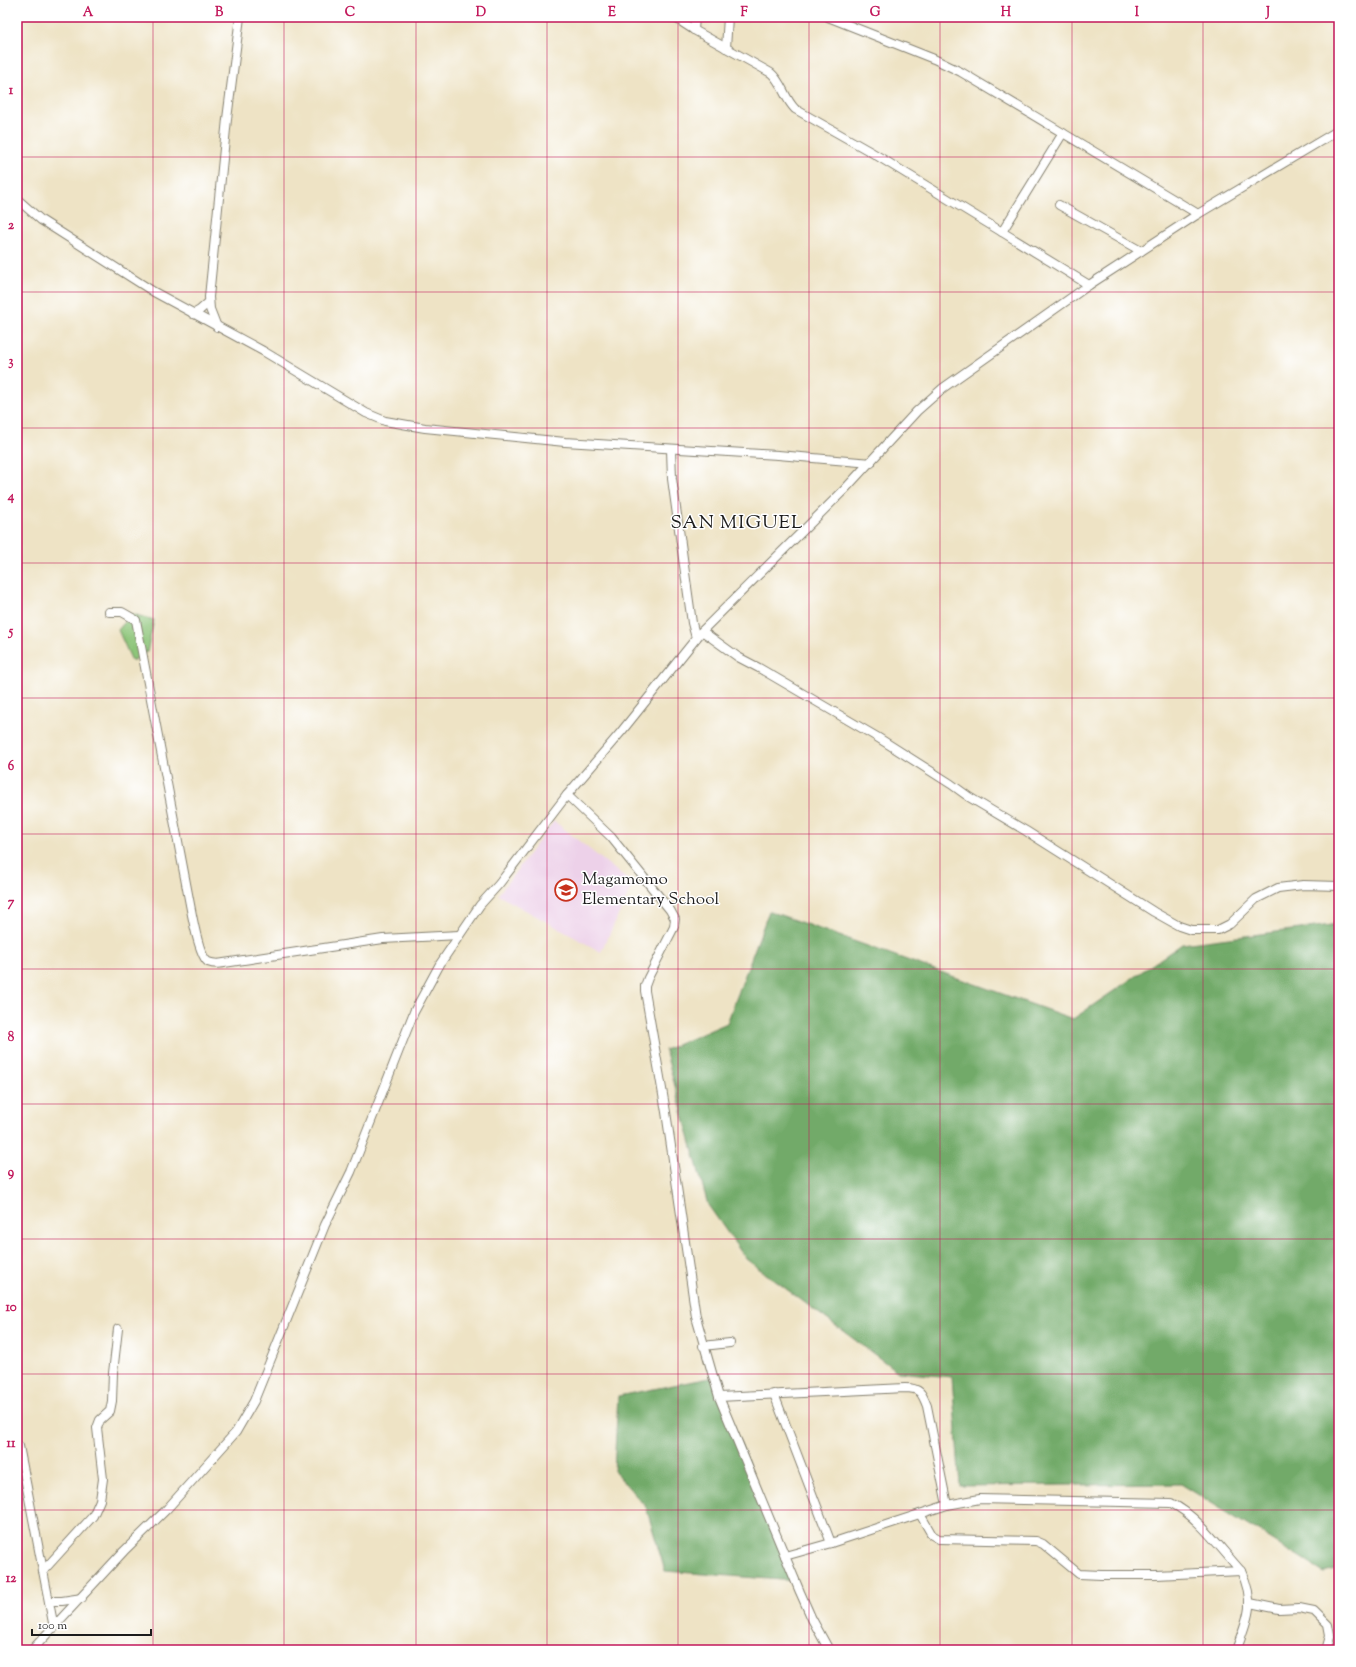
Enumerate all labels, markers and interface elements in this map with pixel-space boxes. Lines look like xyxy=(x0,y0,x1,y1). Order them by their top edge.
text: A xyxy=(83,4,94,22)
text: B xyxy=(215,4,224,22)
text: C xyxy=(345,4,355,22)
text: D xyxy=(476,4,486,22)
text: E xyxy=(608,4,616,22)
text: F xyxy=(740,4,748,22)
text: G xyxy=(870,4,881,22)
text: H xyxy=(1001,4,1012,22)
text: I xyxy=(1135,4,1140,22)
text: J xyxy=(1265,4,1270,22)
text: 1 xyxy=(9,82,14,100)
text: 2 xyxy=(8,217,15,235)
text: 3 xyxy=(8,353,14,371)
text: 4 xyxy=(7,488,15,506)
district label: SAN MIGUEL xyxy=(670,510,804,537)
text: 5 xyxy=(8,623,14,641)
text: 6 xyxy=(8,758,15,776)
place label: Magamomo Elementary School xyxy=(582,868,719,912)
school or university icon: Magamomo Elementary School xyxy=(553,877,579,903)
text: 7 xyxy=(8,894,15,912)
text: 8 xyxy=(8,1029,15,1047)
text: 9 xyxy=(8,1164,15,1182)
text: 10 xyxy=(5,1299,17,1317)
text: 11 xyxy=(7,1435,16,1453)
text: 12 xyxy=(6,1570,17,1588)
scale bar xyxy=(32,1611,151,1637)
text: 100 m xyxy=(38,1617,67,1635)

